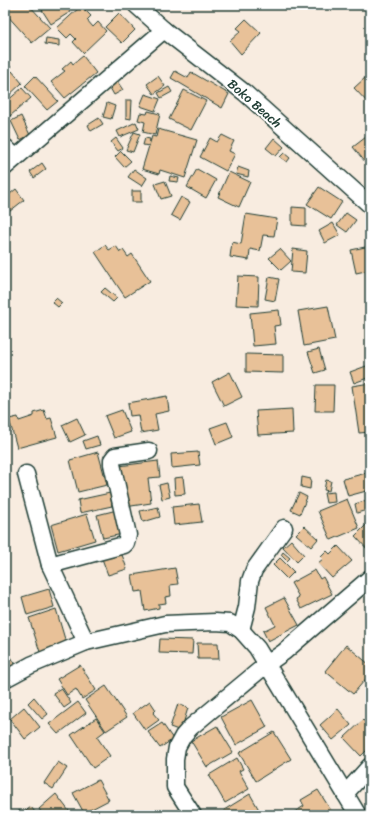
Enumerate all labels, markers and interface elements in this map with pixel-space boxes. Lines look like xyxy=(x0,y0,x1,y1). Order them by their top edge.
street label: Boko Beach xyxy=(222,73,287,134)

